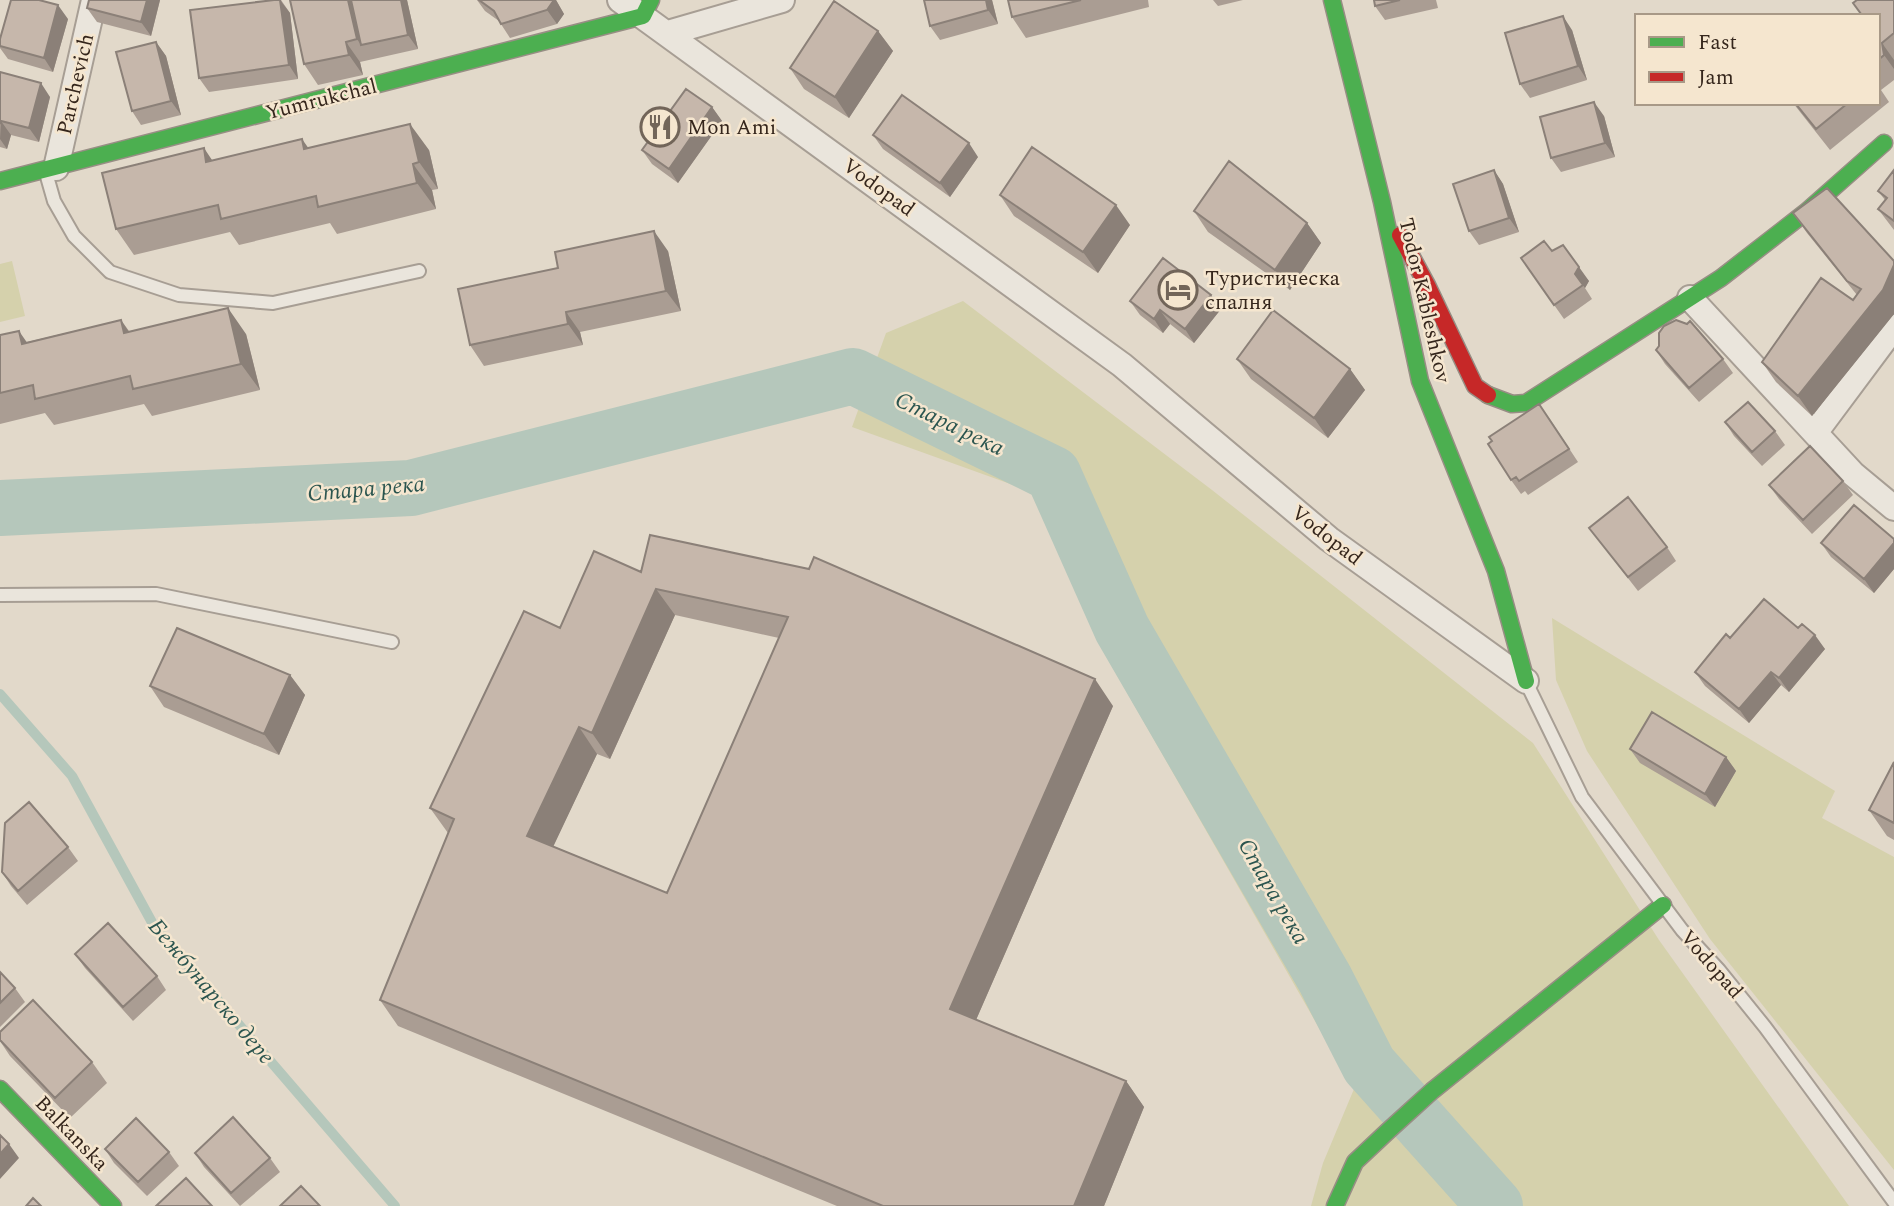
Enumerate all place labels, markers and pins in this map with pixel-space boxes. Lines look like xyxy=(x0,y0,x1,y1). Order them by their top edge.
restaurant icon: Mon Ami xyxy=(639,106,681,148)
place label: Mon Ami xyxy=(687,112,776,144)
place label: Туристическа спалня xyxy=(1205,263,1341,319)
hotel icon: Туристическа спалня xyxy=(1157,269,1199,311)

